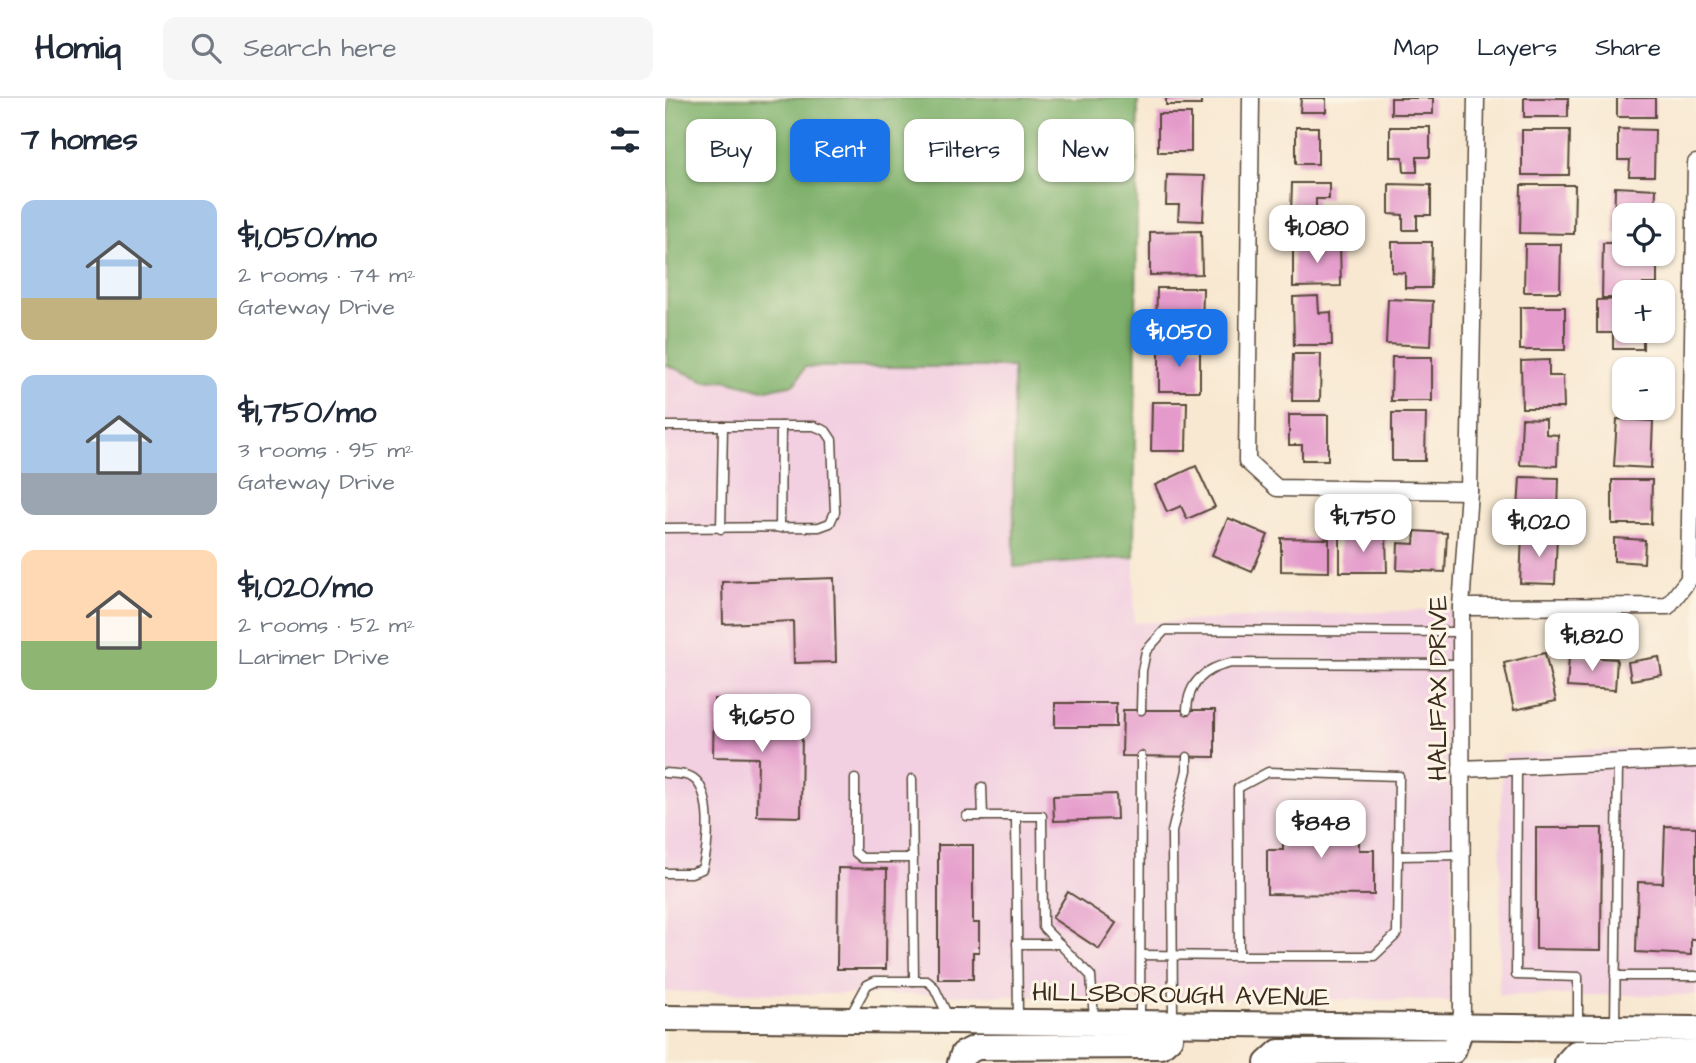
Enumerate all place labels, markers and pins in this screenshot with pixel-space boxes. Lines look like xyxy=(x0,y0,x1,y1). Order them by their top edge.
pin: $1,080 xyxy=(1260,206,1374,265)
pin: $1,050 xyxy=(1122,310,1236,369)
pin: $1,750 xyxy=(1306,494,1420,554)
pin: $1,020 xyxy=(1482,500,1596,559)
pin: $1,820 xyxy=(1535,614,1649,673)
pin: $1,650 xyxy=(705,694,819,754)
pin: $848 xyxy=(1280,800,1362,860)

